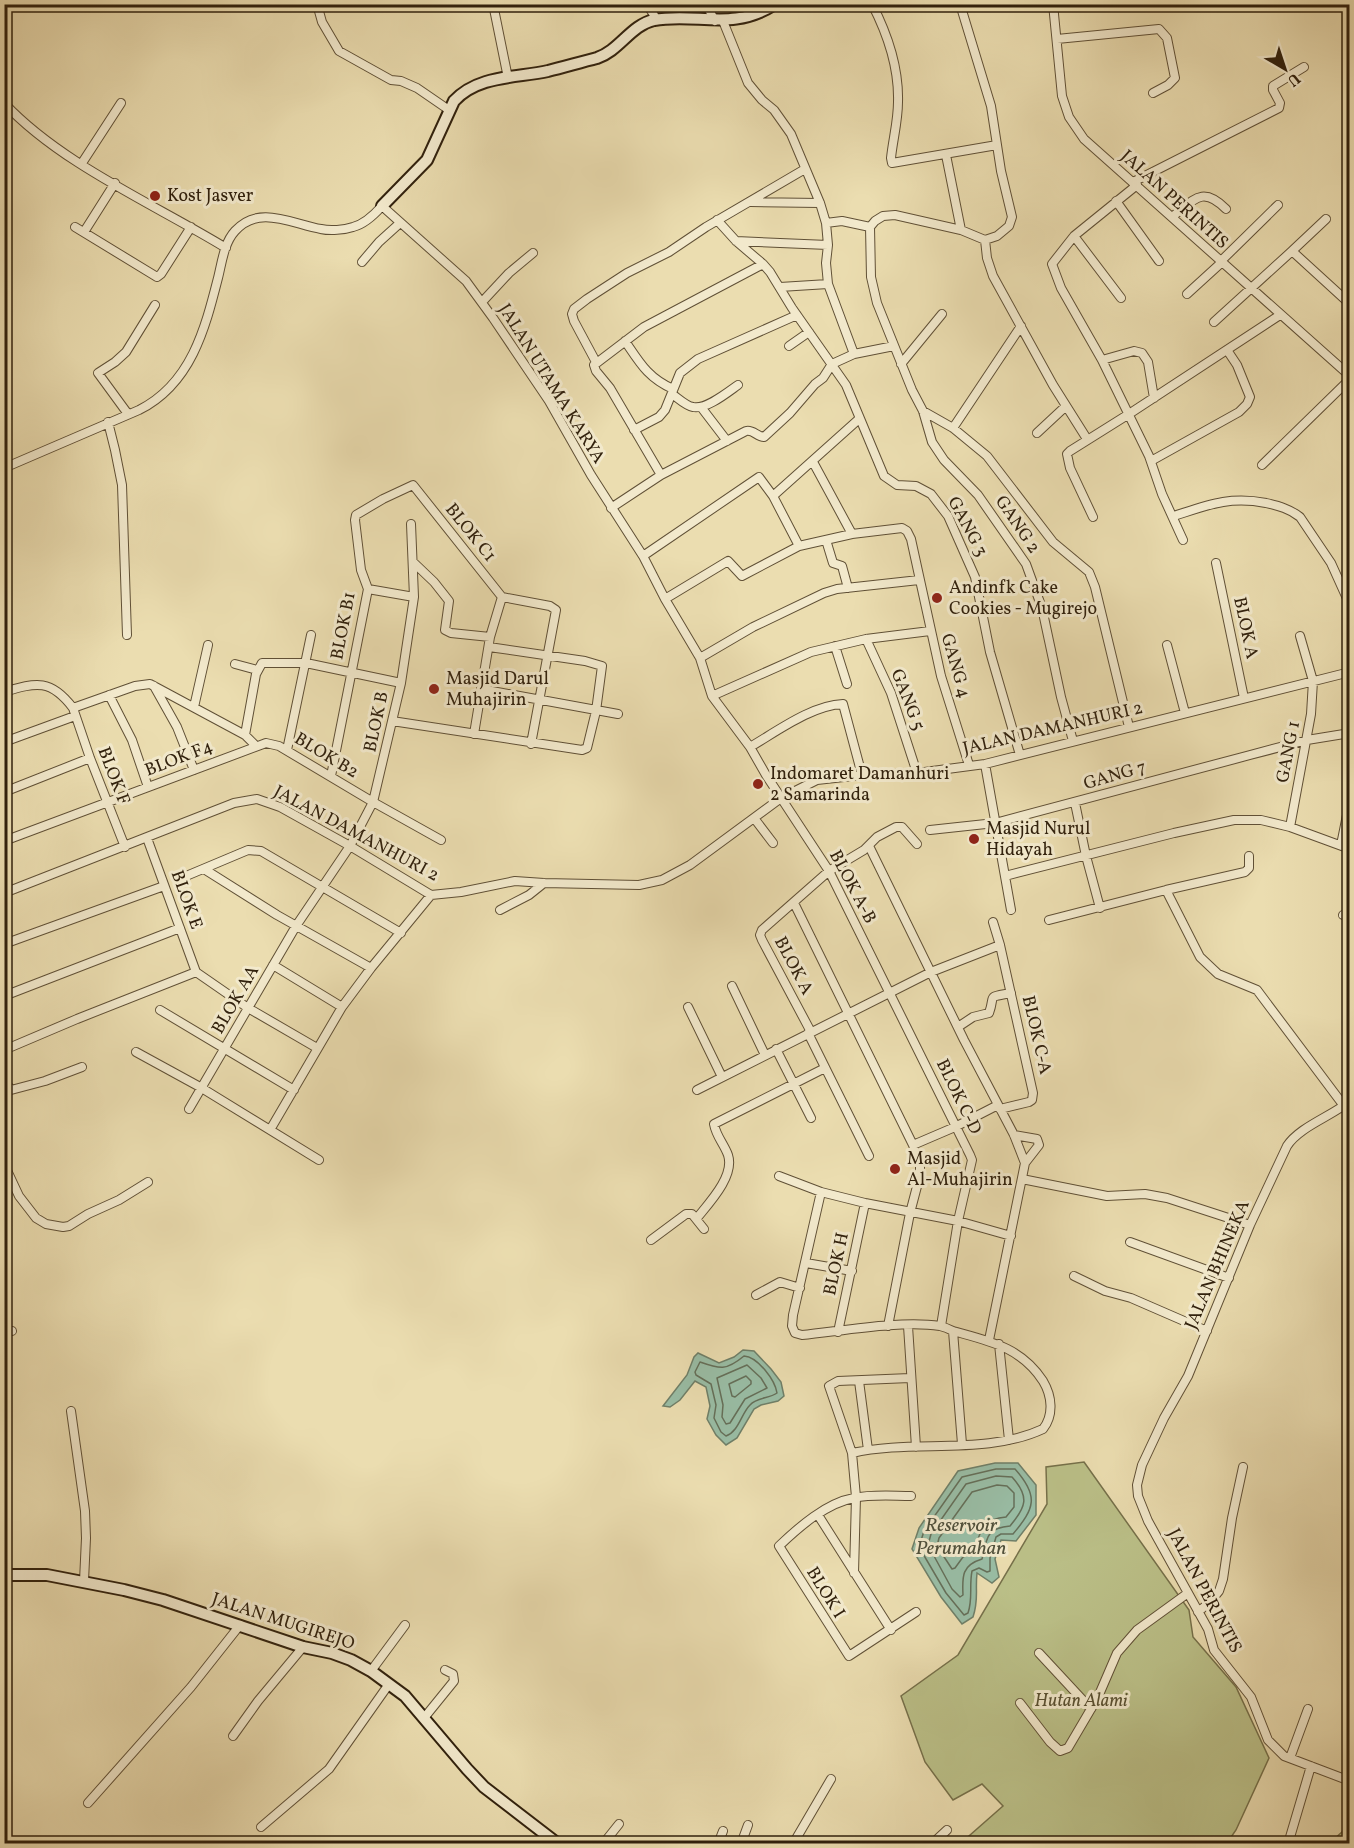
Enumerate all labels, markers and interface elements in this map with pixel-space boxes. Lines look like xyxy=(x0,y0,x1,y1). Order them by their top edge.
north arrow xyxy=(1255,39,1315,99)
text: U xyxy=(1282,67,1304,91)
street label: JALAN PERINTIS xyxy=(1114,145,1234,255)
place label: Kost Jasver xyxy=(167,184,254,209)
marker: Kost Jasver xyxy=(148,189,162,203)
street label: JALAN UTAMA KARYA xyxy=(492,299,611,469)
street label: GANG 2 xyxy=(988,491,1046,559)
street label: GANG 3 xyxy=(941,493,993,561)
street label: BLOK C1 xyxy=(439,498,501,568)
place label: Andinfk Cake Cookies - Mugirejo xyxy=(949,576,1097,622)
street label: BLOK B1 xyxy=(325,590,363,662)
marker: Andinfk Cake Cookies - Mugirejo xyxy=(930,591,944,605)
street label: BLOK A xyxy=(1226,595,1264,662)
street label: GANG 4 xyxy=(934,631,976,701)
street label: GANG 5 xyxy=(884,666,930,734)
place label: Masjid Darul Muhajirin xyxy=(446,667,549,713)
marker: Masjid Darul Muhajirin xyxy=(427,682,441,696)
street label: BLOK B xyxy=(358,689,396,755)
street label: JALAN DAMANHURI 2 xyxy=(960,696,1146,762)
street label: GANG 1 xyxy=(1271,719,1307,785)
street label: BLOK B2 xyxy=(289,727,363,785)
street label: BLOK F4 xyxy=(141,735,217,783)
street label: BLOK F xyxy=(91,743,135,809)
street label: GANG 7 xyxy=(1081,755,1149,797)
place label: Indomaret Damanhuri 2 Samarinda xyxy=(770,762,949,808)
marker: Indomaret Damanhuri 2 Samarinda xyxy=(751,777,765,791)
street label: JALAN DAMANHURI 2 xyxy=(269,780,443,888)
place label: Masjid Nurul Hidayah xyxy=(986,817,1090,863)
marker: Masjid Nurul Hidayah xyxy=(967,832,981,846)
street label: BLOK A-B xyxy=(822,846,882,928)
street label: BLOK E xyxy=(164,867,208,933)
street label: BLOK A xyxy=(767,932,819,1000)
street label: BLOK AA xyxy=(206,961,266,1039)
street label: BLOK C-A xyxy=(1015,993,1057,1077)
street label: BLOK C-D xyxy=(929,1055,987,1139)
place label: Masjid Al-Muhajirin xyxy=(907,1147,1013,1193)
marker: Masjid Al-Muhajirin xyxy=(888,1162,902,1176)
street label: JALAN BHINEKA xyxy=(1179,1196,1257,1334)
street label: BLOK H xyxy=(818,1230,856,1298)
water label: Reservoir Perumahan xyxy=(916,1512,1006,1563)
street label: JALAN PERINTIS xyxy=(1161,1524,1247,1658)
street label: BLOK I xyxy=(799,1562,851,1624)
street label: JALAN MUGIREJO xyxy=(208,1587,358,1657)
park label: Hutan Alami xyxy=(1035,1689,1128,1714)

